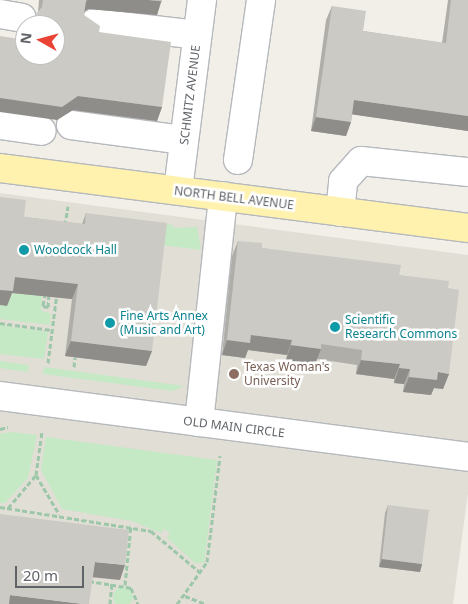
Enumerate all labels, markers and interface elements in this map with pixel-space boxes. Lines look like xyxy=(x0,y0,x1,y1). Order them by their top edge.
north arrow xyxy=(15,15,65,65)
text: N xyxy=(15,31,36,45)
street label: SCHMITZ AVENUE xyxy=(177,44,203,146)
street label: NORTH BELL AVENUE xyxy=(173,184,295,212)
place label: Woodcock Hall xyxy=(34,243,117,257)
marker: Woodcock Hall xyxy=(18,244,30,256)
place label: Fine Arts Annex (Music and Art) xyxy=(120,309,208,337)
place label: Scientific Research Commons xyxy=(345,313,457,341)
marker: Fine Arts Annex (Music and Art) xyxy=(104,317,116,329)
marker: Scientific Research Commons xyxy=(329,321,341,333)
place label: Texas Woman's University xyxy=(244,360,330,388)
marker: Texas Woman's University xyxy=(228,368,240,380)
street label: OLD MAIN CIRCLE xyxy=(182,414,286,440)
scale bar xyxy=(18,556,86,588)
text: 20 m xyxy=(23,565,58,585)

